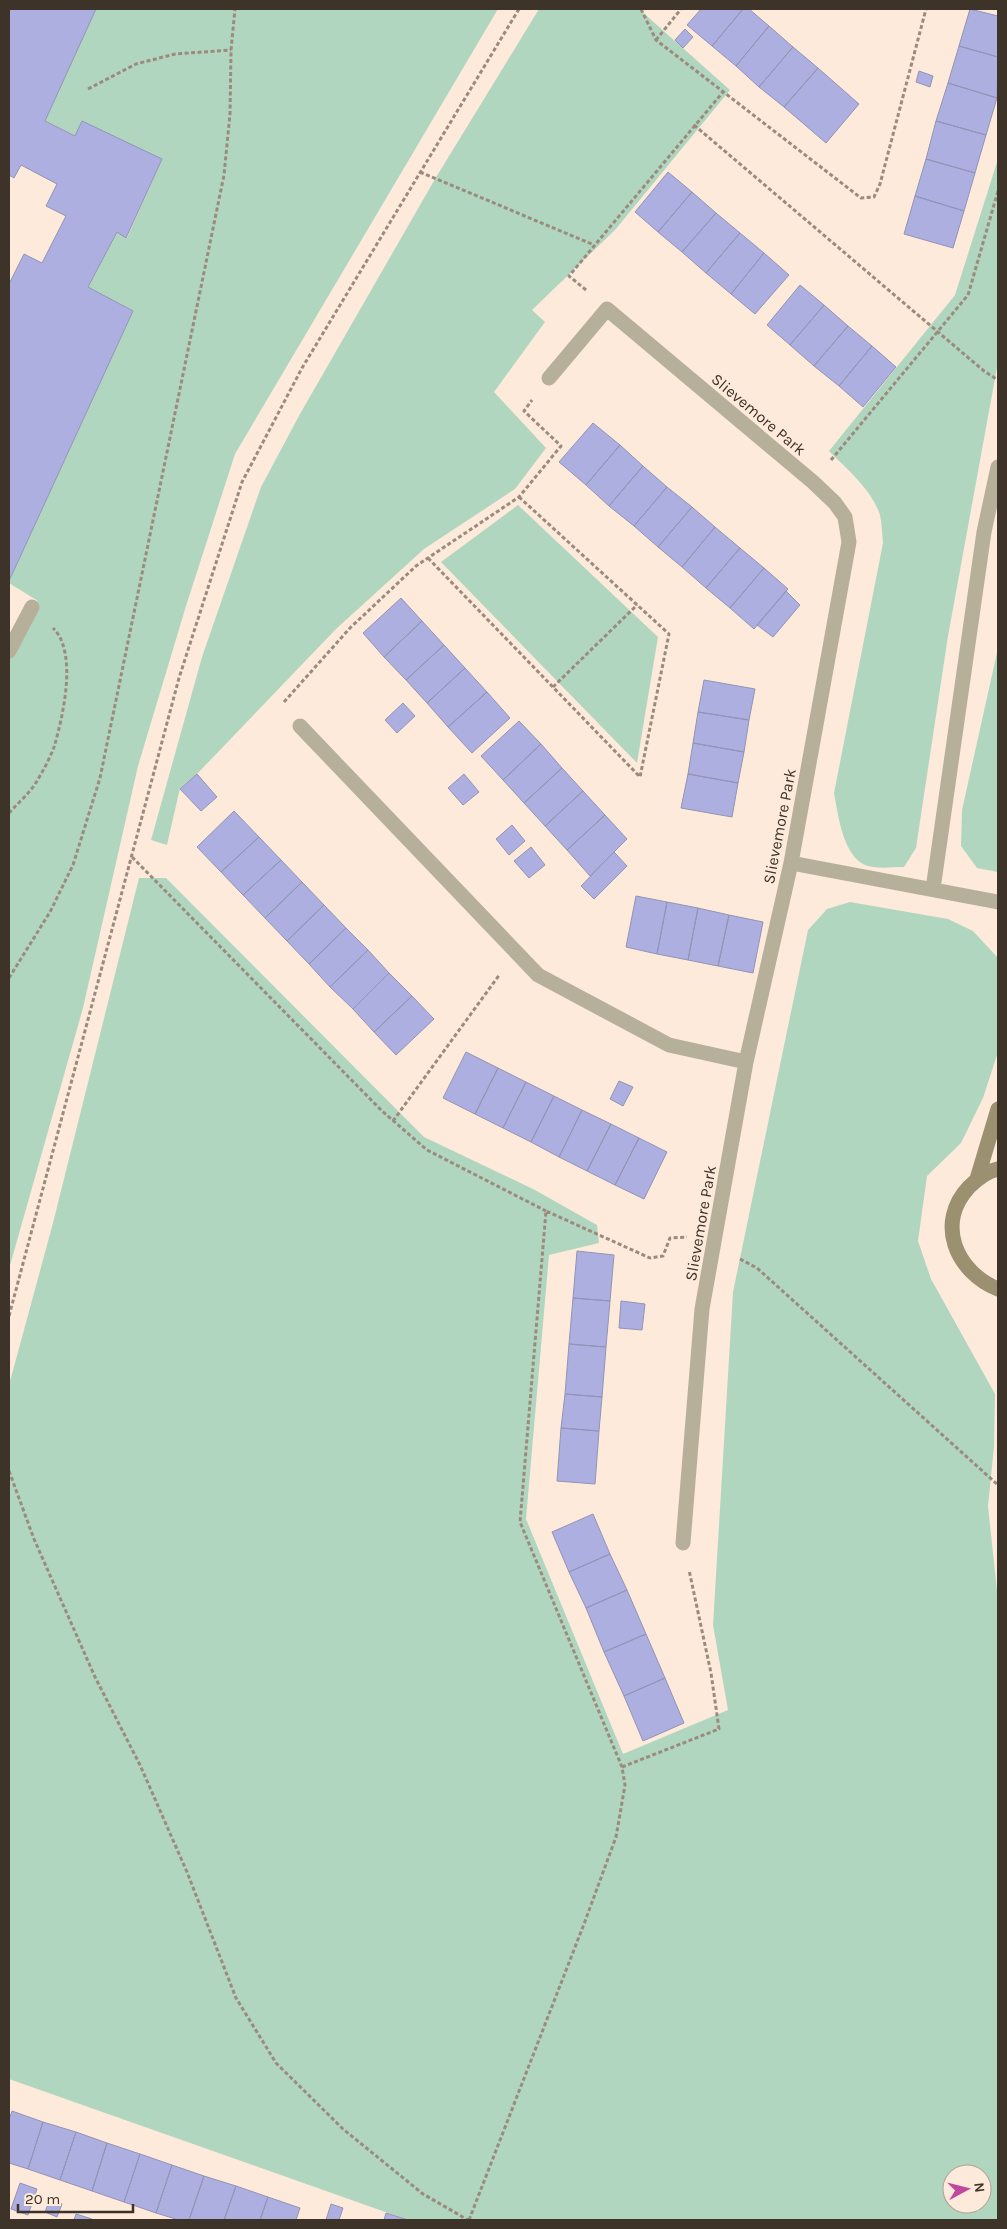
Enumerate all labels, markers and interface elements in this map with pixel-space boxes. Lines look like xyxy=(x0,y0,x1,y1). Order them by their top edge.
street label: Slievemore Park xyxy=(708,369,810,459)
street label: Slievemore Park xyxy=(759,767,800,886)
street label: Slievemore Park xyxy=(681,1164,720,1283)
north arrow xyxy=(942,2164,992,2214)
text: N xyxy=(970,2181,988,2193)
scale bar xyxy=(18,2182,132,2214)
text: 20 m xyxy=(25,2190,60,2208)

